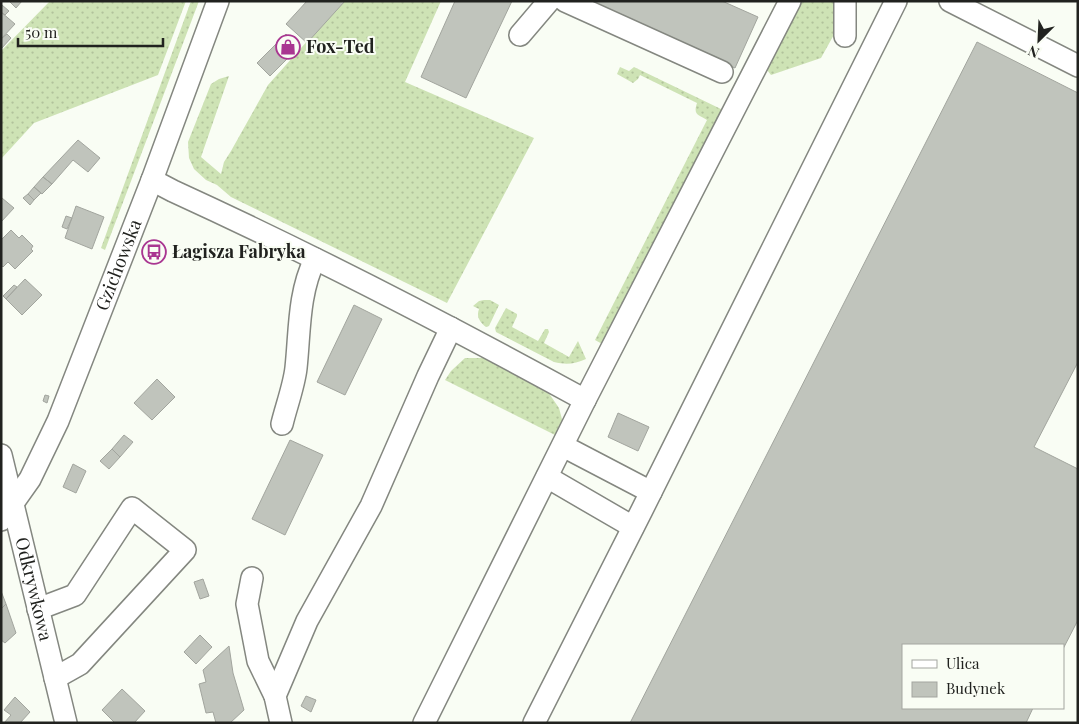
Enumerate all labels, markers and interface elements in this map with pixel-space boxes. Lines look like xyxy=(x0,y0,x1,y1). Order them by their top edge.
scale bar xyxy=(18,15,162,47)
north arrow xyxy=(1014,15,1064,65)
text: 50 m xyxy=(25,22,58,42)
shop icon: Fox-Ted xyxy=(275,34,301,60)
place label: Fox-Ted xyxy=(306,34,375,58)
text: N xyxy=(1025,42,1042,63)
street label: Gzichowska xyxy=(89,216,147,314)
bus stop icon: Łagisza Fabryka xyxy=(141,239,167,265)
place label: Łagisza Fabryka xyxy=(172,239,306,263)
street label: Odkrywkowa xyxy=(10,534,59,643)
legend xyxy=(902,644,1064,709)
text: Ulica xyxy=(946,653,980,673)
text: Budynek xyxy=(946,678,1006,698)

